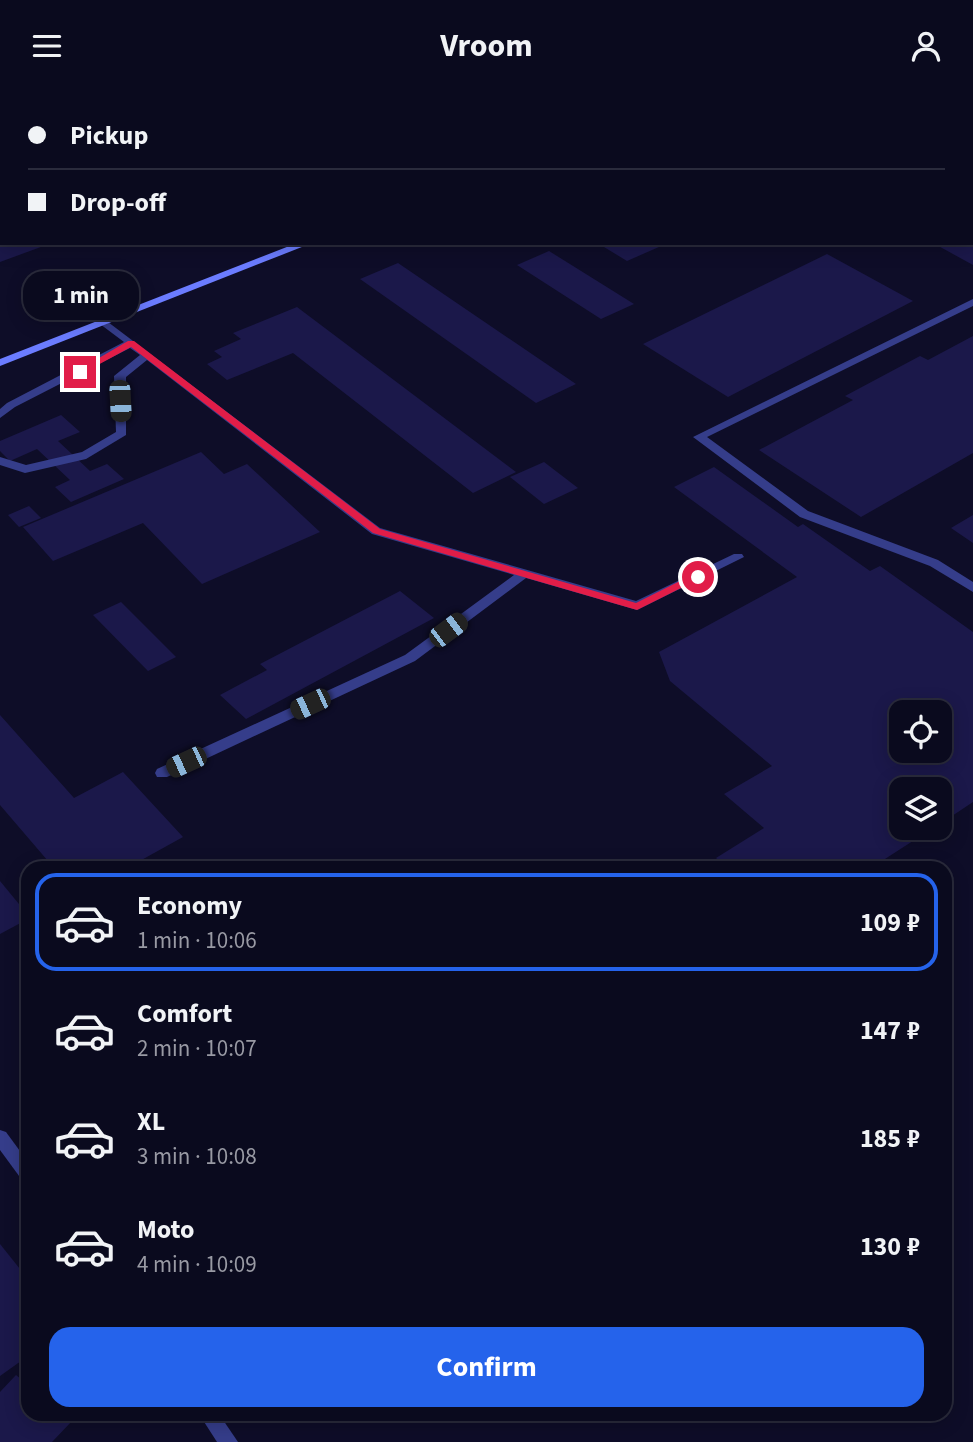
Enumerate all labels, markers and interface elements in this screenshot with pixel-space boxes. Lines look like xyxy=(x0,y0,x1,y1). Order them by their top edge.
text: Vroom xyxy=(440,23,533,69)
icon: menu xyxy=(28,27,66,65)
icon: person xyxy=(907,27,945,65)
text: Pickup xyxy=(70,117,148,154)
text: Drop-off xyxy=(70,184,166,221)
callout: 1 min xyxy=(22,271,138,320)
text: 1 min xyxy=(53,279,109,312)
route end xyxy=(64,356,96,388)
car xyxy=(109,379,132,423)
route start xyxy=(682,561,714,593)
car xyxy=(425,609,472,651)
car xyxy=(287,686,334,722)
map controls xyxy=(889,700,952,840)
button: locate xyxy=(889,700,952,763)
car xyxy=(163,744,210,780)
button: layers xyxy=(889,777,952,840)
text: Economy xyxy=(137,887,242,924)
icon: car xyxy=(53,891,116,954)
text: 109 ₽ xyxy=(860,904,920,941)
text: 1 min · 10:06 xyxy=(137,924,257,957)
text: Comfort xyxy=(137,995,232,1032)
icon: car xyxy=(53,999,116,1062)
text: 147 ₽ xyxy=(860,1012,920,1049)
text: 2 min · 10:07 xyxy=(137,1032,257,1065)
text: XL xyxy=(137,1103,165,1140)
icon: car xyxy=(53,1107,116,1170)
text: 185 ₽ xyxy=(860,1120,920,1157)
text: 3 min · 10:08 xyxy=(137,1140,257,1173)
text: Moto xyxy=(137,1211,194,1248)
icon: car xyxy=(53,1215,116,1278)
text: 130 ₽ xyxy=(860,1228,920,1265)
text: 4 min · 10:09 xyxy=(137,1248,257,1281)
button: Confirm xyxy=(49,1327,924,1407)

